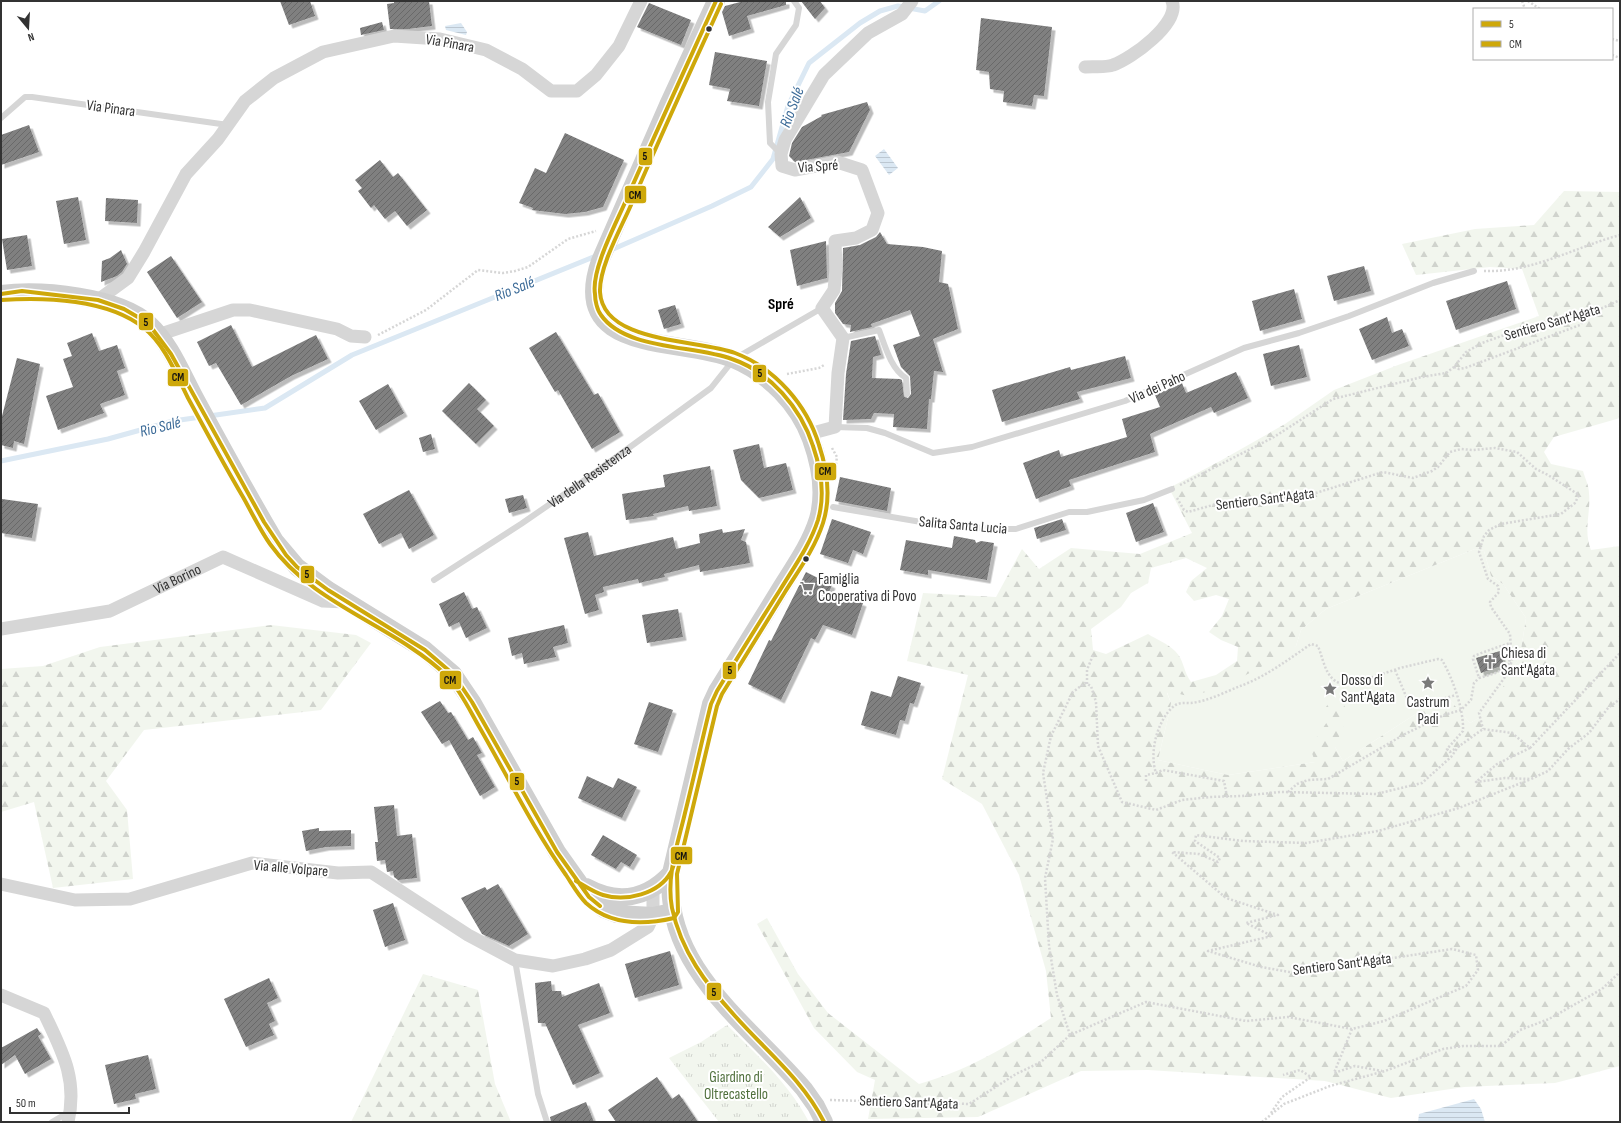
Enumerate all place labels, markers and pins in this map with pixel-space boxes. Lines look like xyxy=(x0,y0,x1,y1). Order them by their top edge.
unlabelled marker xyxy=(704,24,714,34)
unlabelled marker xyxy=(801,554,811,564)
place label: Famiglia Cooperativa di Povo xyxy=(818,570,917,606)
supermarket icon: Famiglia Cooperativa di Povo xyxy=(799,580,815,596)
place label: Chiesa di Sant'Agata xyxy=(1501,644,1555,680)
church icon: Chiesa di Sant'Agata xyxy=(1482,654,1498,670)
place label: Dosso di Sant'Agata xyxy=(1341,671,1395,707)
place icon: Castrum Padi xyxy=(1420,675,1436,691)
place icon: Dosso di Sant'Agata xyxy=(1322,681,1338,697)
place label: Castrum Padi xyxy=(1407,693,1449,729)

